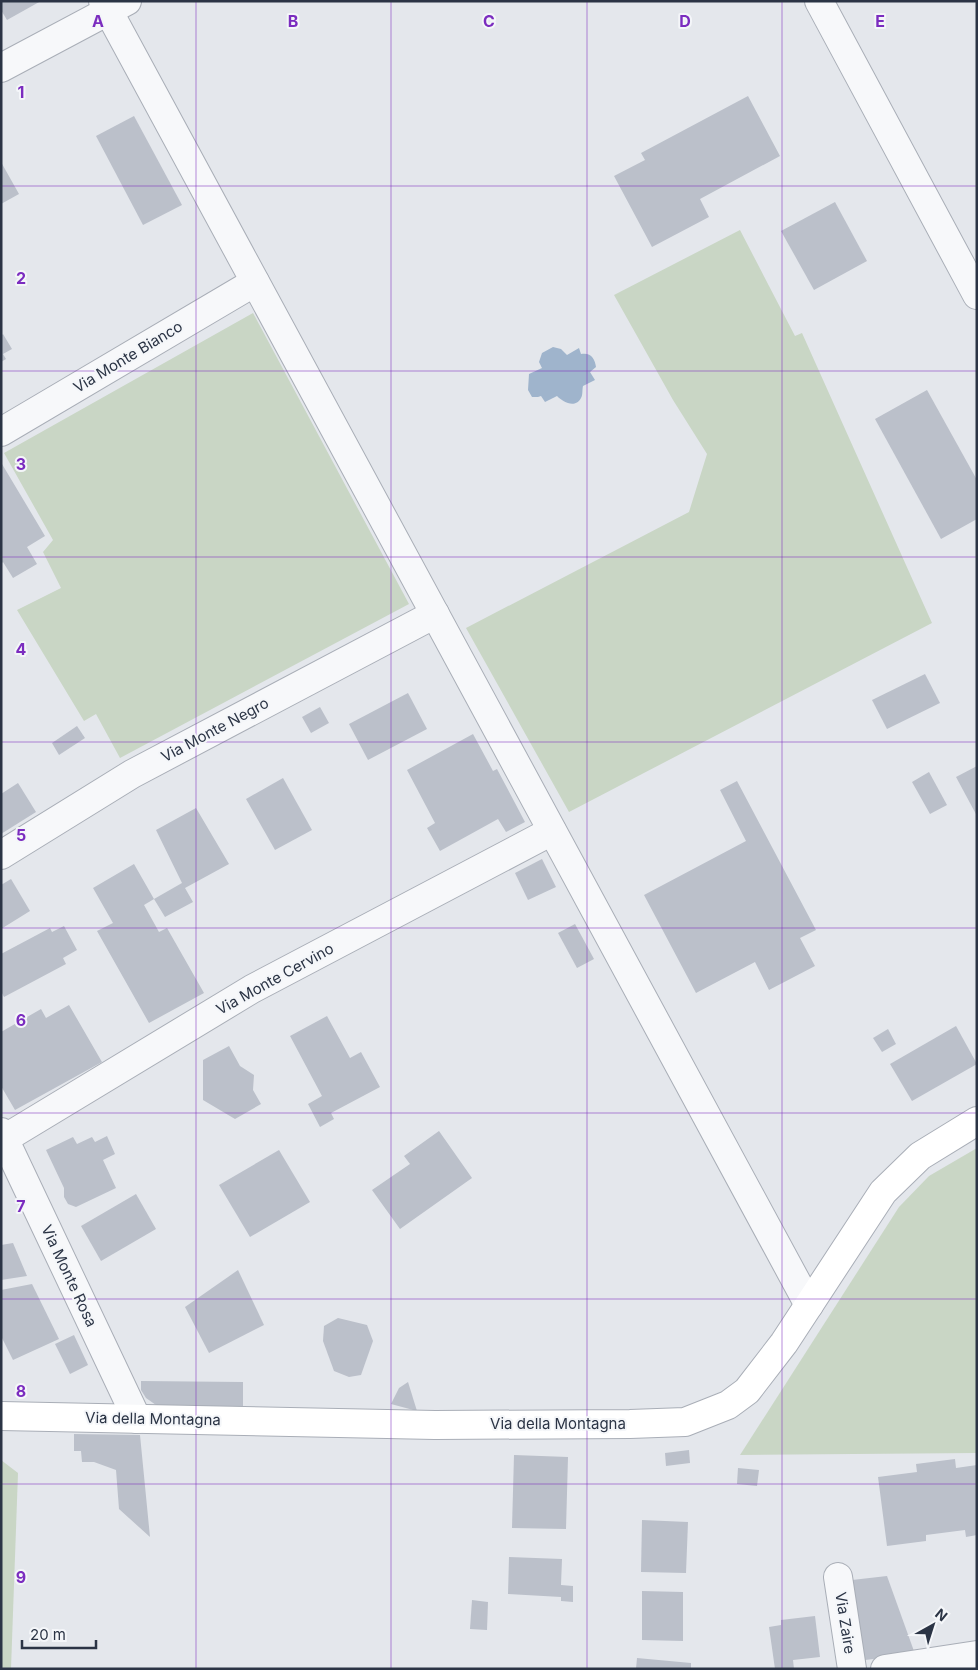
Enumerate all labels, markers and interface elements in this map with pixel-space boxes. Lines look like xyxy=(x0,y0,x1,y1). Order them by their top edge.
text: A xyxy=(92,11,104,31)
text: B xyxy=(288,11,298,31)
text: C xyxy=(483,11,495,31)
text: D xyxy=(679,11,691,31)
text: E xyxy=(875,11,885,31)
text: 1 xyxy=(18,82,24,102)
text: 2 xyxy=(16,268,26,288)
street label: Via Monte Bianco xyxy=(70,316,186,397)
text: 3 xyxy=(16,454,26,474)
text: 4 xyxy=(16,639,27,659)
street label: Via Monte Negro xyxy=(158,693,272,766)
text: 5 xyxy=(16,825,26,845)
street label: Via Monte Cervino xyxy=(213,938,337,1019)
text: 6 xyxy=(16,1010,26,1030)
text: 7 xyxy=(16,1196,26,1216)
street label: Via Monte Rosa xyxy=(37,1222,101,1330)
text: 8 xyxy=(16,1381,26,1401)
street label: Via della Montagna xyxy=(85,1408,221,1429)
street label: Via della Montagna xyxy=(490,1414,626,1433)
text: 9 xyxy=(16,1567,26,1587)
street label: Via Zaire xyxy=(831,1591,860,1655)
north arrow xyxy=(908,1600,958,1650)
text: N xyxy=(932,1605,951,1624)
scale bar xyxy=(22,1618,96,1650)
text: 20 m xyxy=(30,1625,66,1644)

